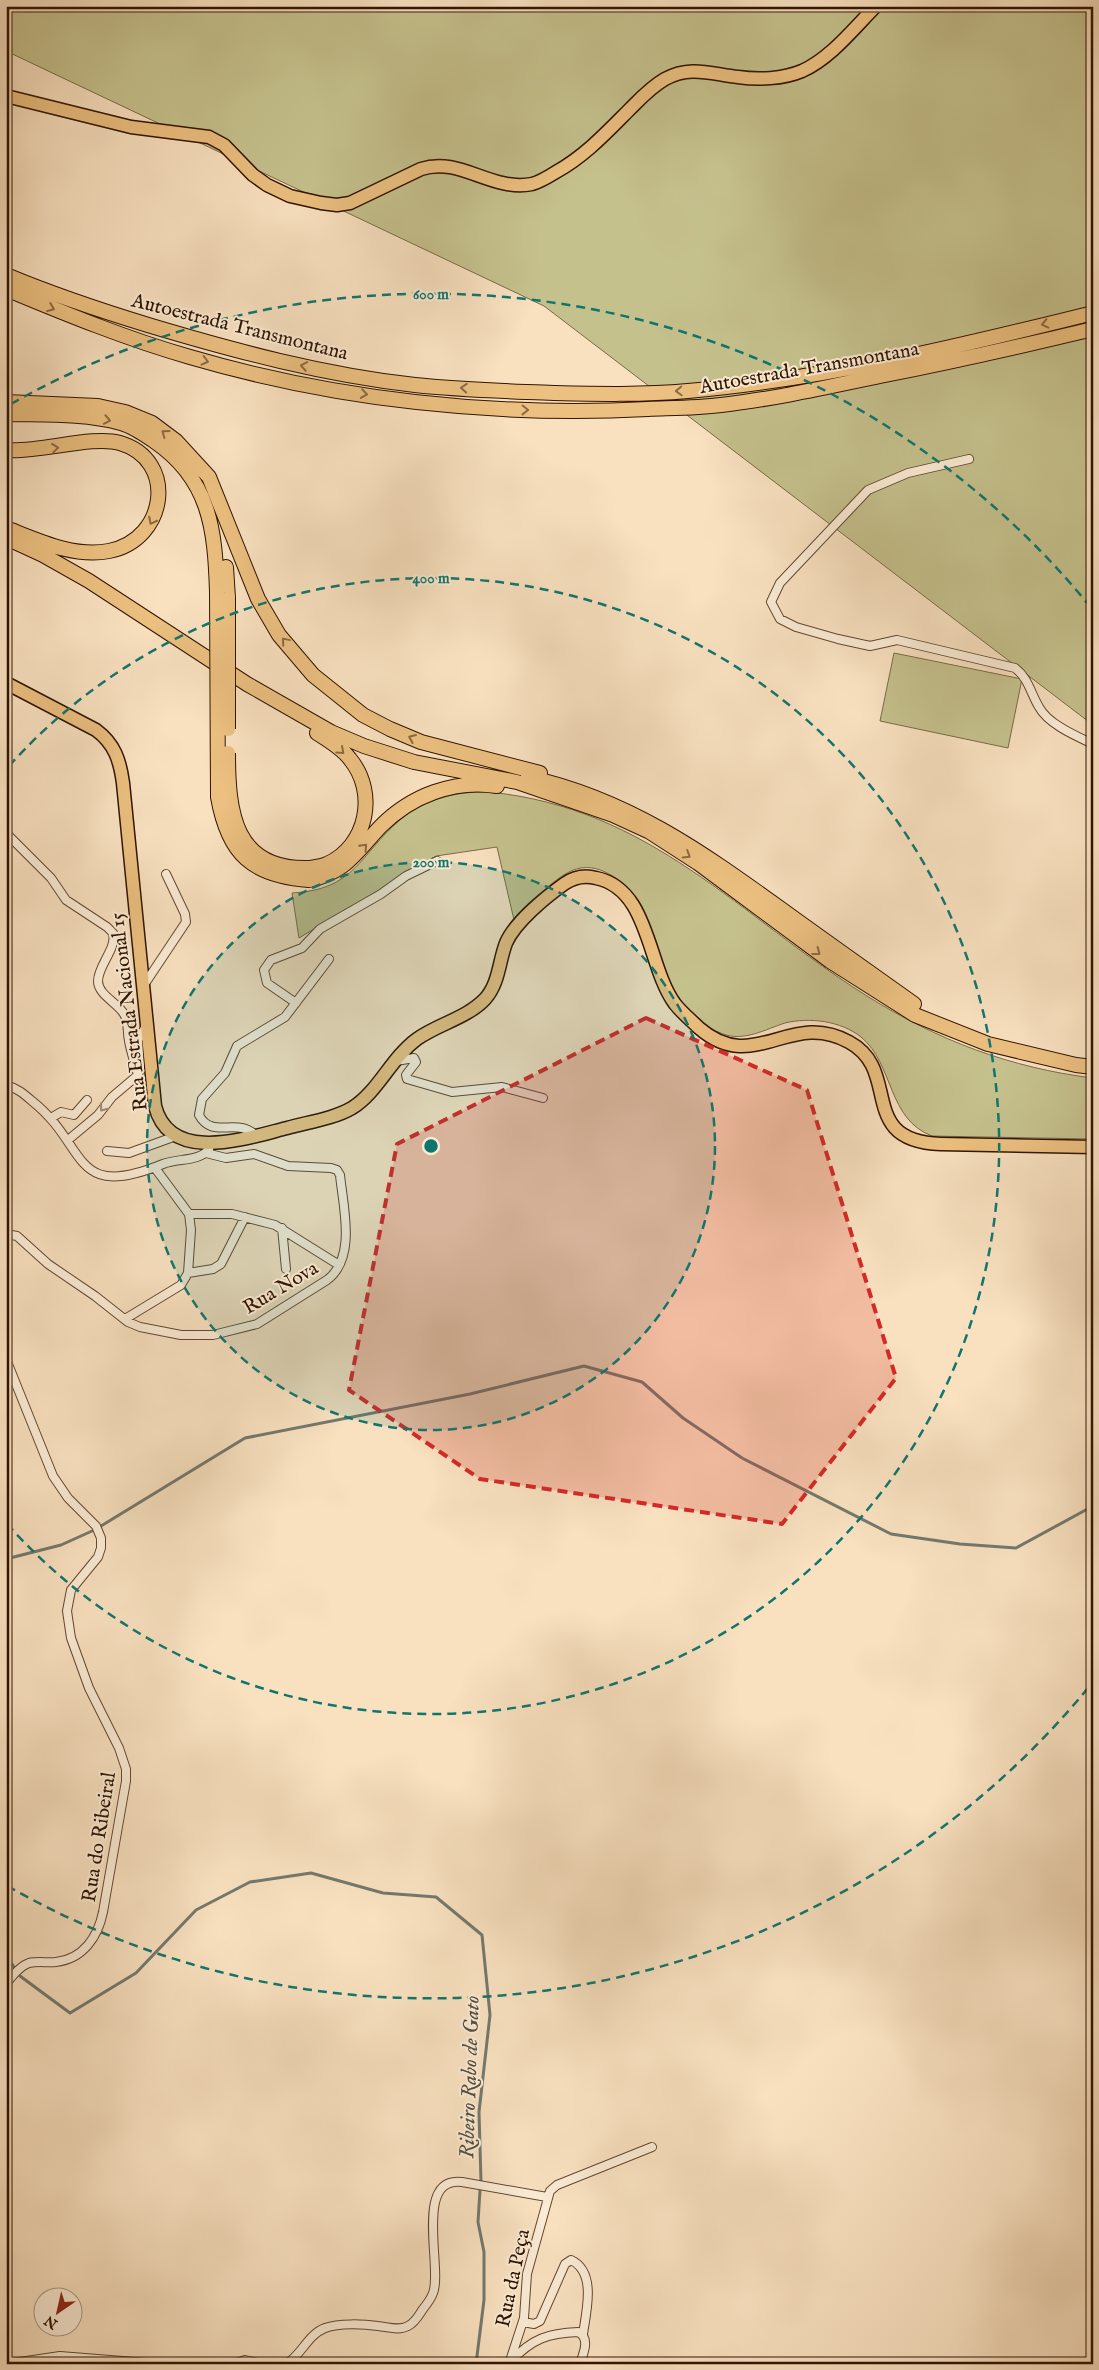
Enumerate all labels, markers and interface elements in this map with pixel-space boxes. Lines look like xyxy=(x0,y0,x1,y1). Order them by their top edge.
text: 600 m xyxy=(413,285,449,304)
street label: Autoestrada Transmontana xyxy=(128,288,351,367)
one-way arrow xyxy=(46,302,55,312)
one-way arrow xyxy=(1041,318,1050,329)
street label: Autoestrada Transmontana xyxy=(697,337,921,400)
one-way arrow xyxy=(200,355,209,366)
one-way arrow xyxy=(299,361,308,371)
one-way arrow xyxy=(460,383,468,394)
one-way arrow xyxy=(675,386,683,396)
one-way arrow xyxy=(359,388,368,398)
one-way arrow xyxy=(521,405,529,416)
one-way arrow xyxy=(103,415,112,425)
one-way arrow xyxy=(161,430,171,439)
one-way arrow xyxy=(51,443,59,453)
one-way arrow xyxy=(148,515,158,524)
text: 400 m xyxy=(413,569,450,588)
one-way arrow xyxy=(282,638,290,647)
one-way arrow xyxy=(408,734,417,745)
one-way arrow xyxy=(335,745,344,754)
one-way arrow xyxy=(358,843,367,852)
one-way arrow xyxy=(681,849,690,859)
text: 200 m xyxy=(413,853,450,872)
street label: Rua Estrada Nacional 15 xyxy=(105,911,154,1112)
one-way arrow xyxy=(811,946,821,955)
one-way arrow xyxy=(101,1102,109,1111)
centre of rings xyxy=(422,1137,440,1155)
street label: Rua Nova xyxy=(239,1256,323,1320)
street label: Rua do Ribeiral xyxy=(77,1770,122,1904)
water label: Ribeiro Rabo de Gato xyxy=(454,1995,487,2159)
street label: Rua da Peça xyxy=(491,2227,536,2330)
north arrow xyxy=(32,2288,82,2338)
text: N xyxy=(41,2311,62,2333)

